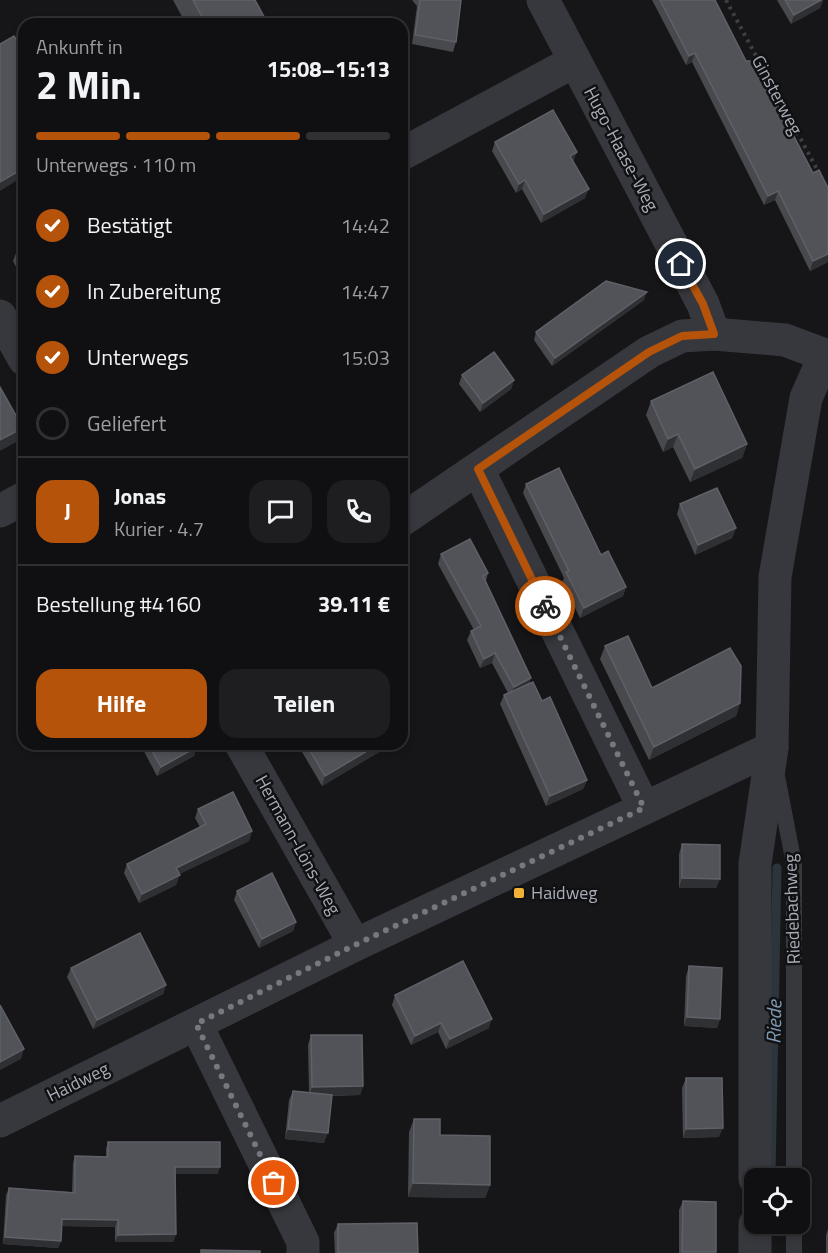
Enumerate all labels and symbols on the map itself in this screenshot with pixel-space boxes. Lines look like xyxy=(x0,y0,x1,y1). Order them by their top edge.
street label: Ginsterweg xyxy=(745,50,810,139)
street label: Hugo-Haase-Weg xyxy=(577,82,666,216)
pin xyxy=(655,238,706,289)
courier xyxy=(515,576,575,636)
street label: Hermann-Löns-Weg xyxy=(249,770,348,920)
street label: Riedebachweg xyxy=(776,853,807,965)
place label: Haidweg xyxy=(531,879,598,906)
marker: Haidweg xyxy=(512,886,526,900)
water label: Riede xyxy=(758,998,789,1044)
street label: Haidweg xyxy=(42,1055,114,1108)
pin xyxy=(248,1157,299,1208)

